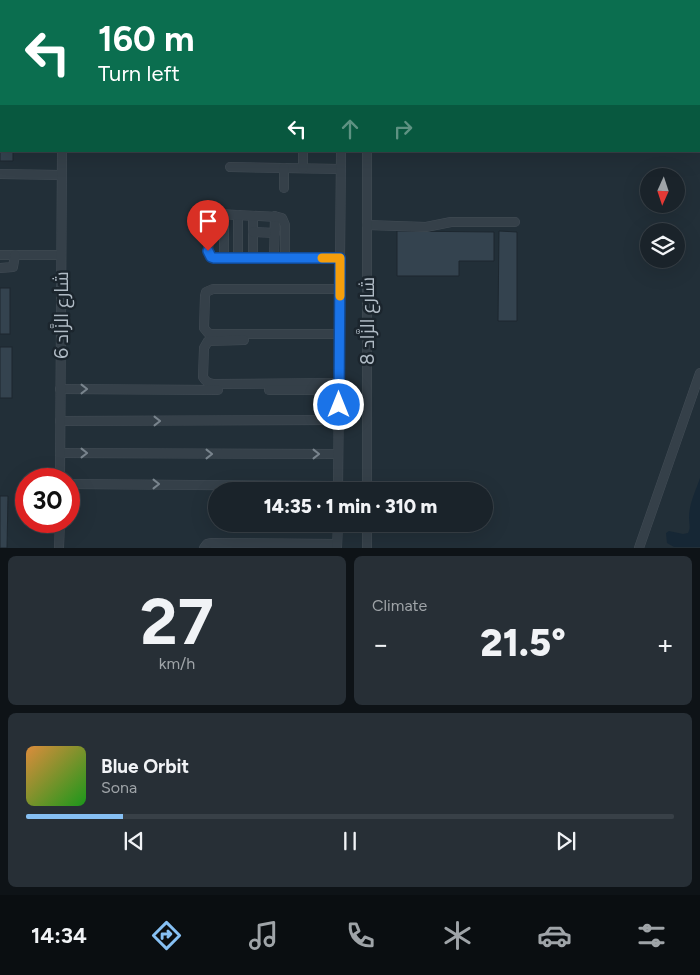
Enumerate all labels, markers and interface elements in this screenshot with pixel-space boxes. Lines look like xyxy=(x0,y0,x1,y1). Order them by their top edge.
text: 160 m xyxy=(98,18,195,60)
icon: left xyxy=(15,20,80,85)
text: Turn left xyxy=(98,60,180,87)
icon: left xyxy=(283,115,311,143)
icon: ahead xyxy=(336,115,364,143)
icon: right xyxy=(389,115,417,143)
north arrow xyxy=(640,168,685,212)
map controls xyxy=(640,168,685,268)
pin xyxy=(187,200,229,251)
icon: arrive xyxy=(194,207,222,235)
button: layers xyxy=(640,223,685,268)
street label: شارع الزَّاد 6 xyxy=(50,271,75,359)
street label: شارع الزَّاد 8 xyxy=(356,277,381,365)
position arrow xyxy=(312,378,364,430)
one-way arrow xyxy=(81,384,89,394)
one-way arrow xyxy=(154,416,161,426)
one-way arrow xyxy=(80,448,88,458)
one-way arrow xyxy=(205,449,213,459)
one-way arrow xyxy=(312,449,320,459)
speed limit sign: 30 xyxy=(15,468,80,533)
one-way arrow xyxy=(152,479,160,489)
text: 14:35 · 1 min · 310 m xyxy=(264,495,437,518)
text: 27 xyxy=(140,582,214,660)
text: Climate xyxy=(372,596,427,615)
text: 21.5° xyxy=(480,620,566,666)
text: − xyxy=(372,627,389,661)
text: + xyxy=(657,627,674,661)
text: km/h xyxy=(159,654,195,673)
text: Blue Orbit xyxy=(101,755,189,778)
text: Sona xyxy=(101,778,137,797)
icon: previous xyxy=(120,827,148,855)
icon: pause xyxy=(336,827,364,855)
icon: next xyxy=(552,827,580,855)
icon: directions xyxy=(149,918,184,953)
icon: music xyxy=(246,918,281,953)
icon: phone xyxy=(343,918,378,953)
icon: climate xyxy=(440,918,475,953)
icon: car xyxy=(537,918,572,953)
icon: filters xyxy=(634,918,669,953)
text: 14:34 xyxy=(31,922,87,949)

